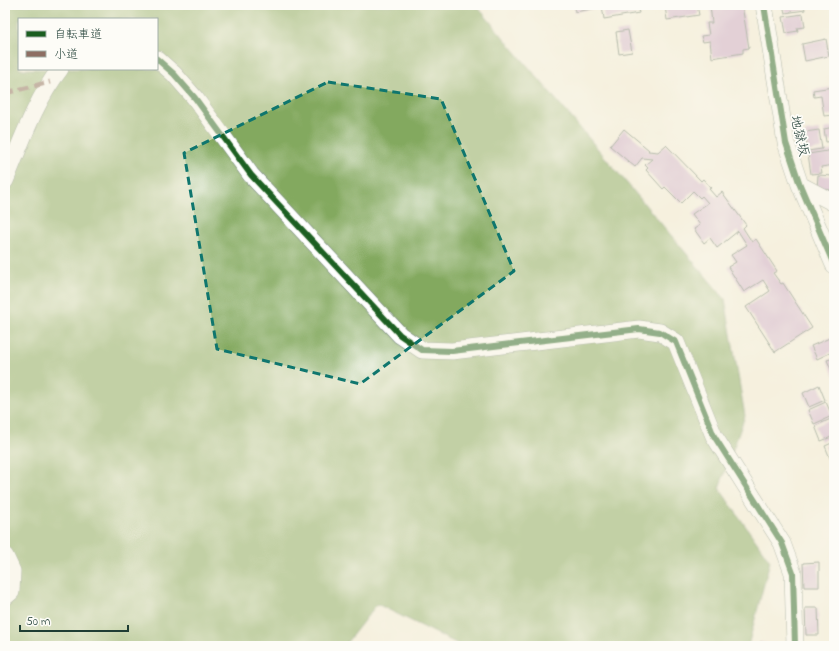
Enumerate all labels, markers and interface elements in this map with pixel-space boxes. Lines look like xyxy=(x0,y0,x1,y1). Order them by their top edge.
legend xyxy=(18,18,158,70)
text: 自転車道 xyxy=(54,26,102,44)
text: 小道 xyxy=(54,46,78,64)
street label: 地獄坂 xyxy=(784,113,814,159)
scale bar xyxy=(20,607,128,633)
text: 50 m xyxy=(26,613,50,631)

